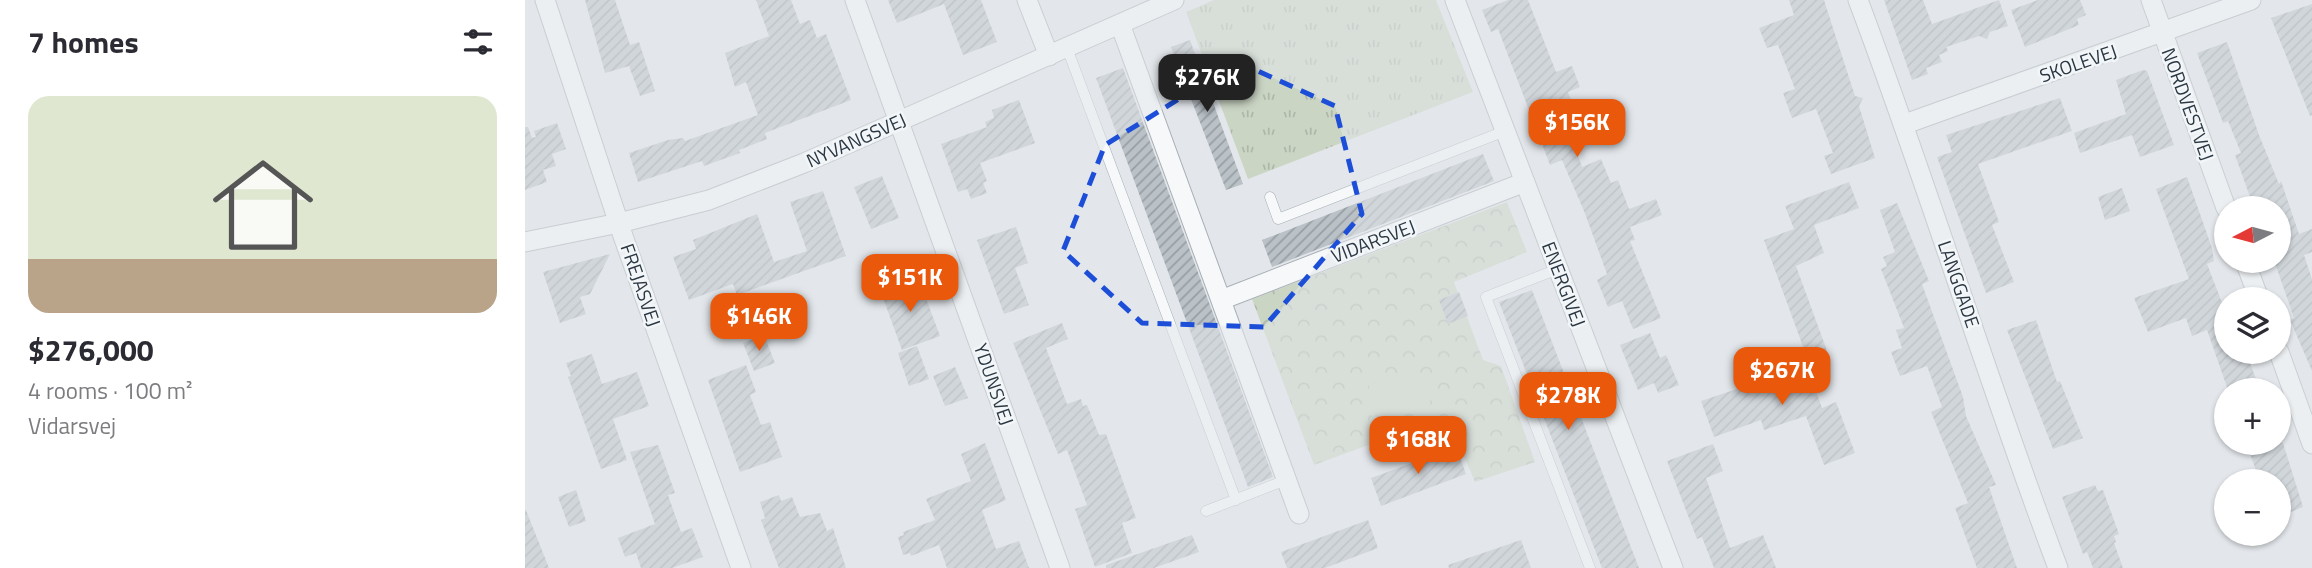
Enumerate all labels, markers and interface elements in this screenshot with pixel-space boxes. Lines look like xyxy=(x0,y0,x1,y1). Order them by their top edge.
text: 7 homes xyxy=(28,19,139,65)
icon: filters xyxy=(459,23,497,61)
street label: SKOLEVEJ xyxy=(2035,36,2120,89)
street label: NORDVESTVEJ xyxy=(2155,43,2222,164)
pin: $276K xyxy=(1158,54,1256,114)
text: $276K xyxy=(1174,59,1240,94)
pin: $156K xyxy=(1528,100,1626,159)
text: $156K xyxy=(1544,104,1610,139)
street label: NYVANGSVEJ xyxy=(801,105,910,174)
icon: home xyxy=(200,142,326,268)
north arrow xyxy=(2214,196,2291,273)
map controls xyxy=(2214,196,2291,546)
street label: VIDARSVEJ xyxy=(1327,211,1419,270)
street label: LANGGADE xyxy=(1931,236,1988,331)
street label: ENERGIVEJ xyxy=(1535,237,1594,331)
street label: FREJASVEJ xyxy=(614,239,669,330)
pin: $151K xyxy=(861,254,959,314)
text: $151K xyxy=(877,259,943,294)
button: layers xyxy=(2214,287,2291,364)
pin: $146K xyxy=(710,294,808,353)
text: $146K xyxy=(726,298,792,333)
text: $276,000 xyxy=(28,327,154,373)
street label: YDUNSVEJ xyxy=(967,339,1022,429)
pin: $267K xyxy=(1733,348,1831,407)
text: $267K xyxy=(1749,352,1815,387)
pin: $278K xyxy=(1519,372,1617,432)
text: 4 rooms · 100 m² xyxy=(28,373,192,408)
text: $278K xyxy=(1535,377,1601,412)
button: + xyxy=(2214,378,2291,455)
text: Vidarsvej xyxy=(28,408,116,443)
pin: $168K xyxy=(1369,416,1467,476)
text: $168K xyxy=(1385,421,1451,456)
button: − xyxy=(2214,469,2291,546)

